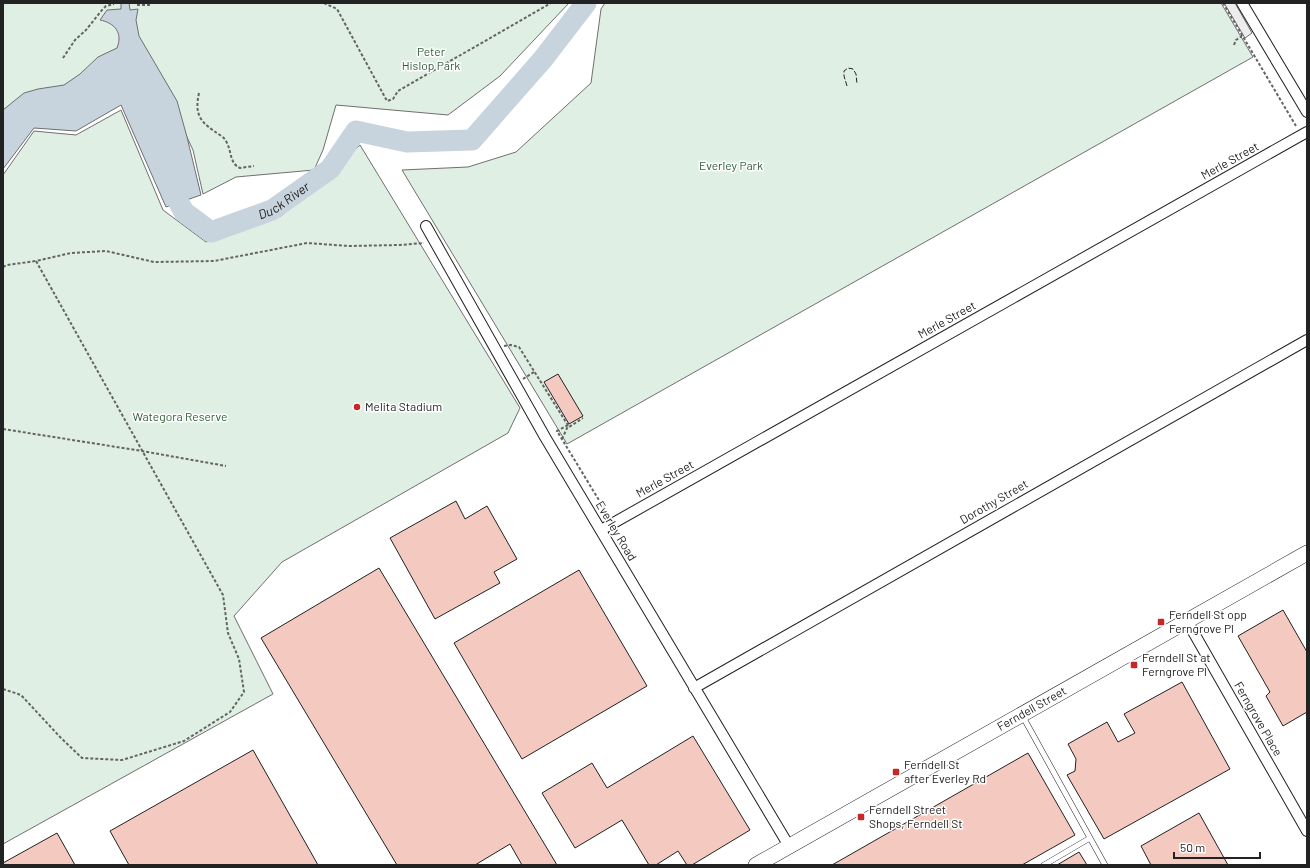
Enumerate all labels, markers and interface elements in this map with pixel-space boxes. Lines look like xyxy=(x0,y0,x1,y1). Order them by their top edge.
park label: Peter Hislop Park xyxy=(402,44,460,72)
street label: Merle Street xyxy=(1198,139,1261,182)
park label: Everley Park xyxy=(699,158,763,172)
water label: Duck River xyxy=(256,178,313,222)
street label: Merle Street xyxy=(915,298,978,341)
place label: Melita Stadium xyxy=(365,399,442,413)
marker: Melita Stadium xyxy=(352,402,362,412)
park label: Wategora Reserve xyxy=(133,409,227,423)
street label: Merle Street xyxy=(633,457,696,500)
street label: Dorothy Street xyxy=(957,476,1030,526)
street label: Everley Road xyxy=(594,498,640,563)
place label: Ferndell St opp Ferngrove Pl xyxy=(1169,607,1247,635)
marker: Ferndell St opp Ferngrove Pl xyxy=(1156,617,1166,627)
place label: Ferndell St at Ferngrove Pl xyxy=(1142,650,1211,678)
marker: Ferndell St at Ferngrove Pl xyxy=(1129,660,1139,670)
street label: Ferngrove Place xyxy=(1232,679,1286,758)
street label: Ferndell Street xyxy=(994,683,1068,733)
place label: Ferndell St after Everley Rd xyxy=(904,757,986,785)
marker: Ferndell St after Everley Rd xyxy=(891,767,901,777)
place label: Ferndell Street Shops, Ferndell St xyxy=(869,802,963,830)
marker: Ferndell Street Shops, Ferndell St xyxy=(856,812,866,822)
scale bar xyxy=(1174,834,1260,860)
text: 50 m xyxy=(1180,840,1205,854)

